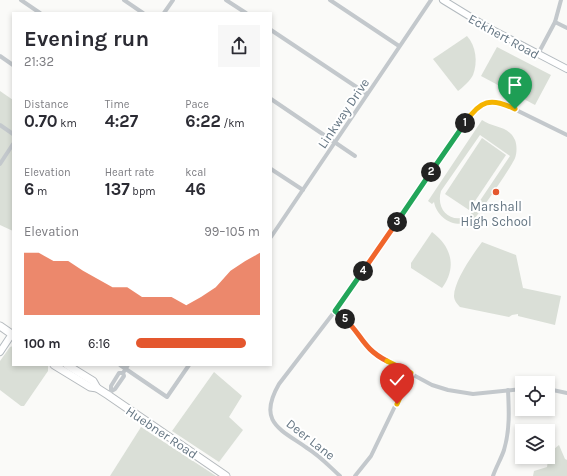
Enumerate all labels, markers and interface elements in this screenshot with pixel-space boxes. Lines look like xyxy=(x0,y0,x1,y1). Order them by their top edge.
street label: Eckhert Road xyxy=(466,11,542,62)
button: share xyxy=(218,25,260,67)
text: Evening run xyxy=(24,26,149,52)
text: 21:32 xyxy=(24,54,54,69)
pin xyxy=(498,68,532,109)
icon: arrive xyxy=(504,74,526,96)
street label: Linkway Drive xyxy=(314,75,373,151)
text: Distance xyxy=(24,98,68,111)
text: Time xyxy=(105,98,129,111)
text: Pace xyxy=(185,98,209,111)
text: 0.70 xyxy=(24,111,58,131)
text: 4:27 xyxy=(105,111,138,131)
text: 6:22 xyxy=(185,111,221,131)
pin: 1 xyxy=(455,113,475,133)
text: 1 xyxy=(463,116,467,129)
text: km xyxy=(58,117,77,130)
text: /km xyxy=(221,117,245,130)
pin: 2 xyxy=(421,162,441,182)
text: 2 xyxy=(428,165,434,178)
text: Elevation xyxy=(24,166,71,179)
text: Heart rate xyxy=(105,166,154,179)
text: kcal xyxy=(185,166,206,179)
text: 6 xyxy=(24,179,34,199)
text: 137 xyxy=(105,179,130,199)
text: 46 xyxy=(185,179,206,199)
text: m xyxy=(34,185,47,198)
text: bpm xyxy=(130,185,156,198)
marker: Marshall High School xyxy=(491,187,501,197)
place label: Marshall High School xyxy=(460,199,532,229)
pin: 3 xyxy=(387,212,407,232)
text: 3 xyxy=(394,215,400,228)
text: Elevation xyxy=(24,224,79,239)
text: 99–105 m xyxy=(204,224,260,239)
pin: 4 xyxy=(353,261,373,281)
text: 4 xyxy=(360,264,366,277)
pin: 5 xyxy=(335,309,355,329)
text: 5 xyxy=(342,312,348,325)
text: 100 m xyxy=(24,336,61,351)
text: 6:16 xyxy=(88,336,110,351)
pin xyxy=(380,363,414,404)
icon: check xyxy=(386,369,408,391)
map controls xyxy=(515,376,555,464)
button: locate xyxy=(515,376,555,416)
street label: Huebner Road xyxy=(123,403,200,462)
street label: Deer Lane xyxy=(283,416,338,463)
button: layers xyxy=(515,424,555,464)

